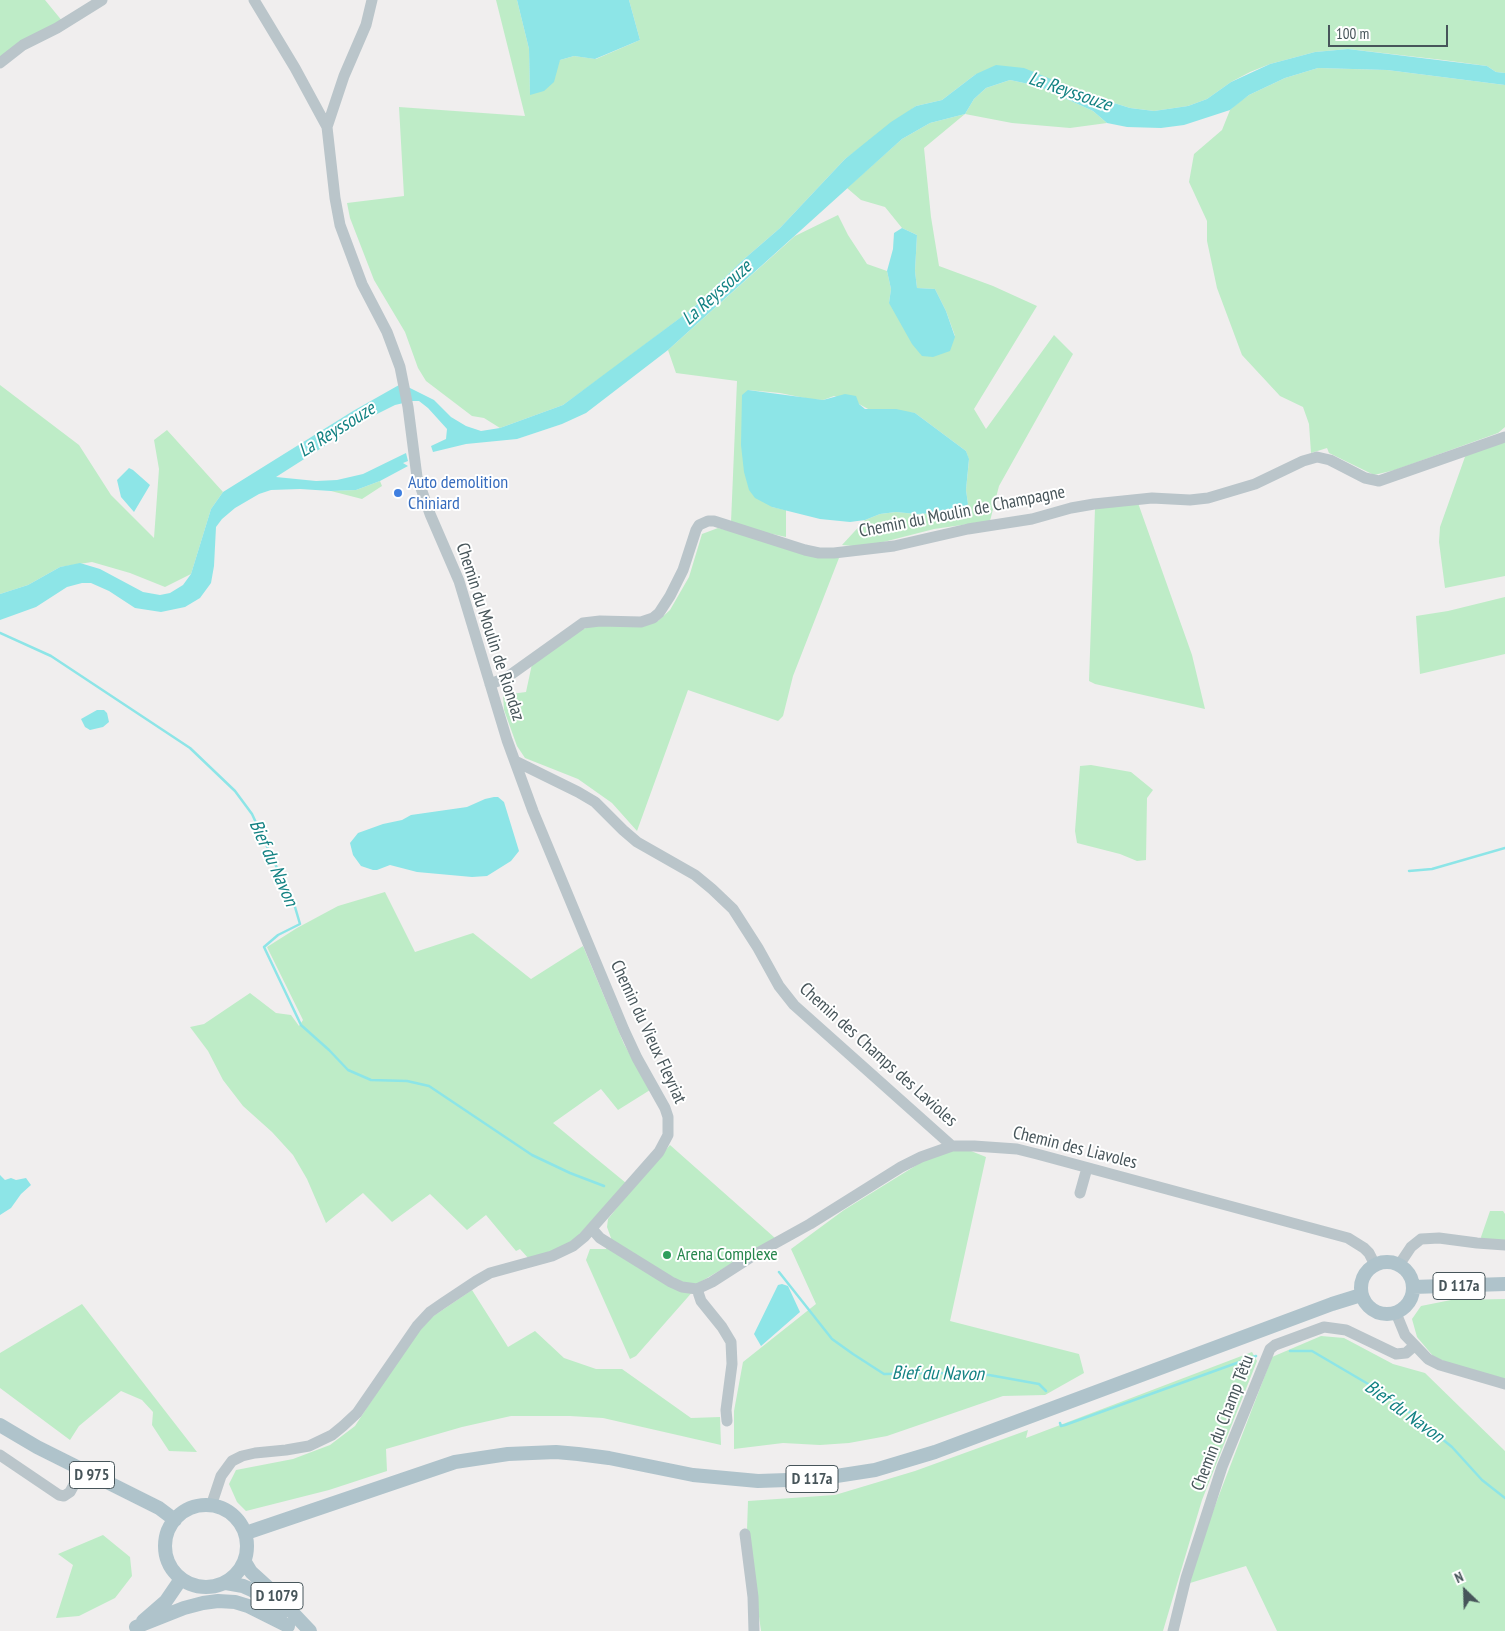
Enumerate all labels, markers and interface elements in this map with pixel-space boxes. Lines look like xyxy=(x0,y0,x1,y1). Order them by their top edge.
scale bar xyxy=(1330,15,1450,47)
text: 100 m xyxy=(1336,24,1369,43)
water label: La Reyssouze xyxy=(1026,67,1114,117)
water label: La Reyssouze xyxy=(677,256,757,330)
water label: La Reyssouze xyxy=(294,398,380,462)
place label: Auto demolition Chiniard xyxy=(408,472,508,514)
street label: Chemin du Moulin de Champagne xyxy=(857,481,1067,543)
marker: Auto demolition Chiniard xyxy=(392,487,404,499)
street label: Chemin du Moulin de Riondaz xyxy=(451,540,529,724)
water label: Bief du Navon xyxy=(244,816,302,910)
street label: Chemin du Vieux Fleyriat xyxy=(605,957,691,1107)
street label: Chemin des Champs des Lavioles xyxy=(795,978,961,1132)
street label: Chemin des Liavoles xyxy=(1011,1122,1139,1174)
place label: Arena Complexe xyxy=(677,1244,778,1266)
marker: Arena Complexe xyxy=(661,1249,673,1261)
road number: D 117a xyxy=(1433,1272,1485,1300)
street label: Chemin du Champ Têtu xyxy=(1187,1352,1259,1494)
water label: Bief du Navon xyxy=(892,1362,984,1386)
water label: Bief du Navon xyxy=(1360,1376,1448,1448)
road number: D 975 xyxy=(70,1462,114,1488)
road number: D 117a xyxy=(786,1466,838,1492)
north arrow xyxy=(1440,1566,1490,1616)
text: N xyxy=(1452,1568,1466,1587)
road number: D 1079 xyxy=(251,1582,303,1610)

